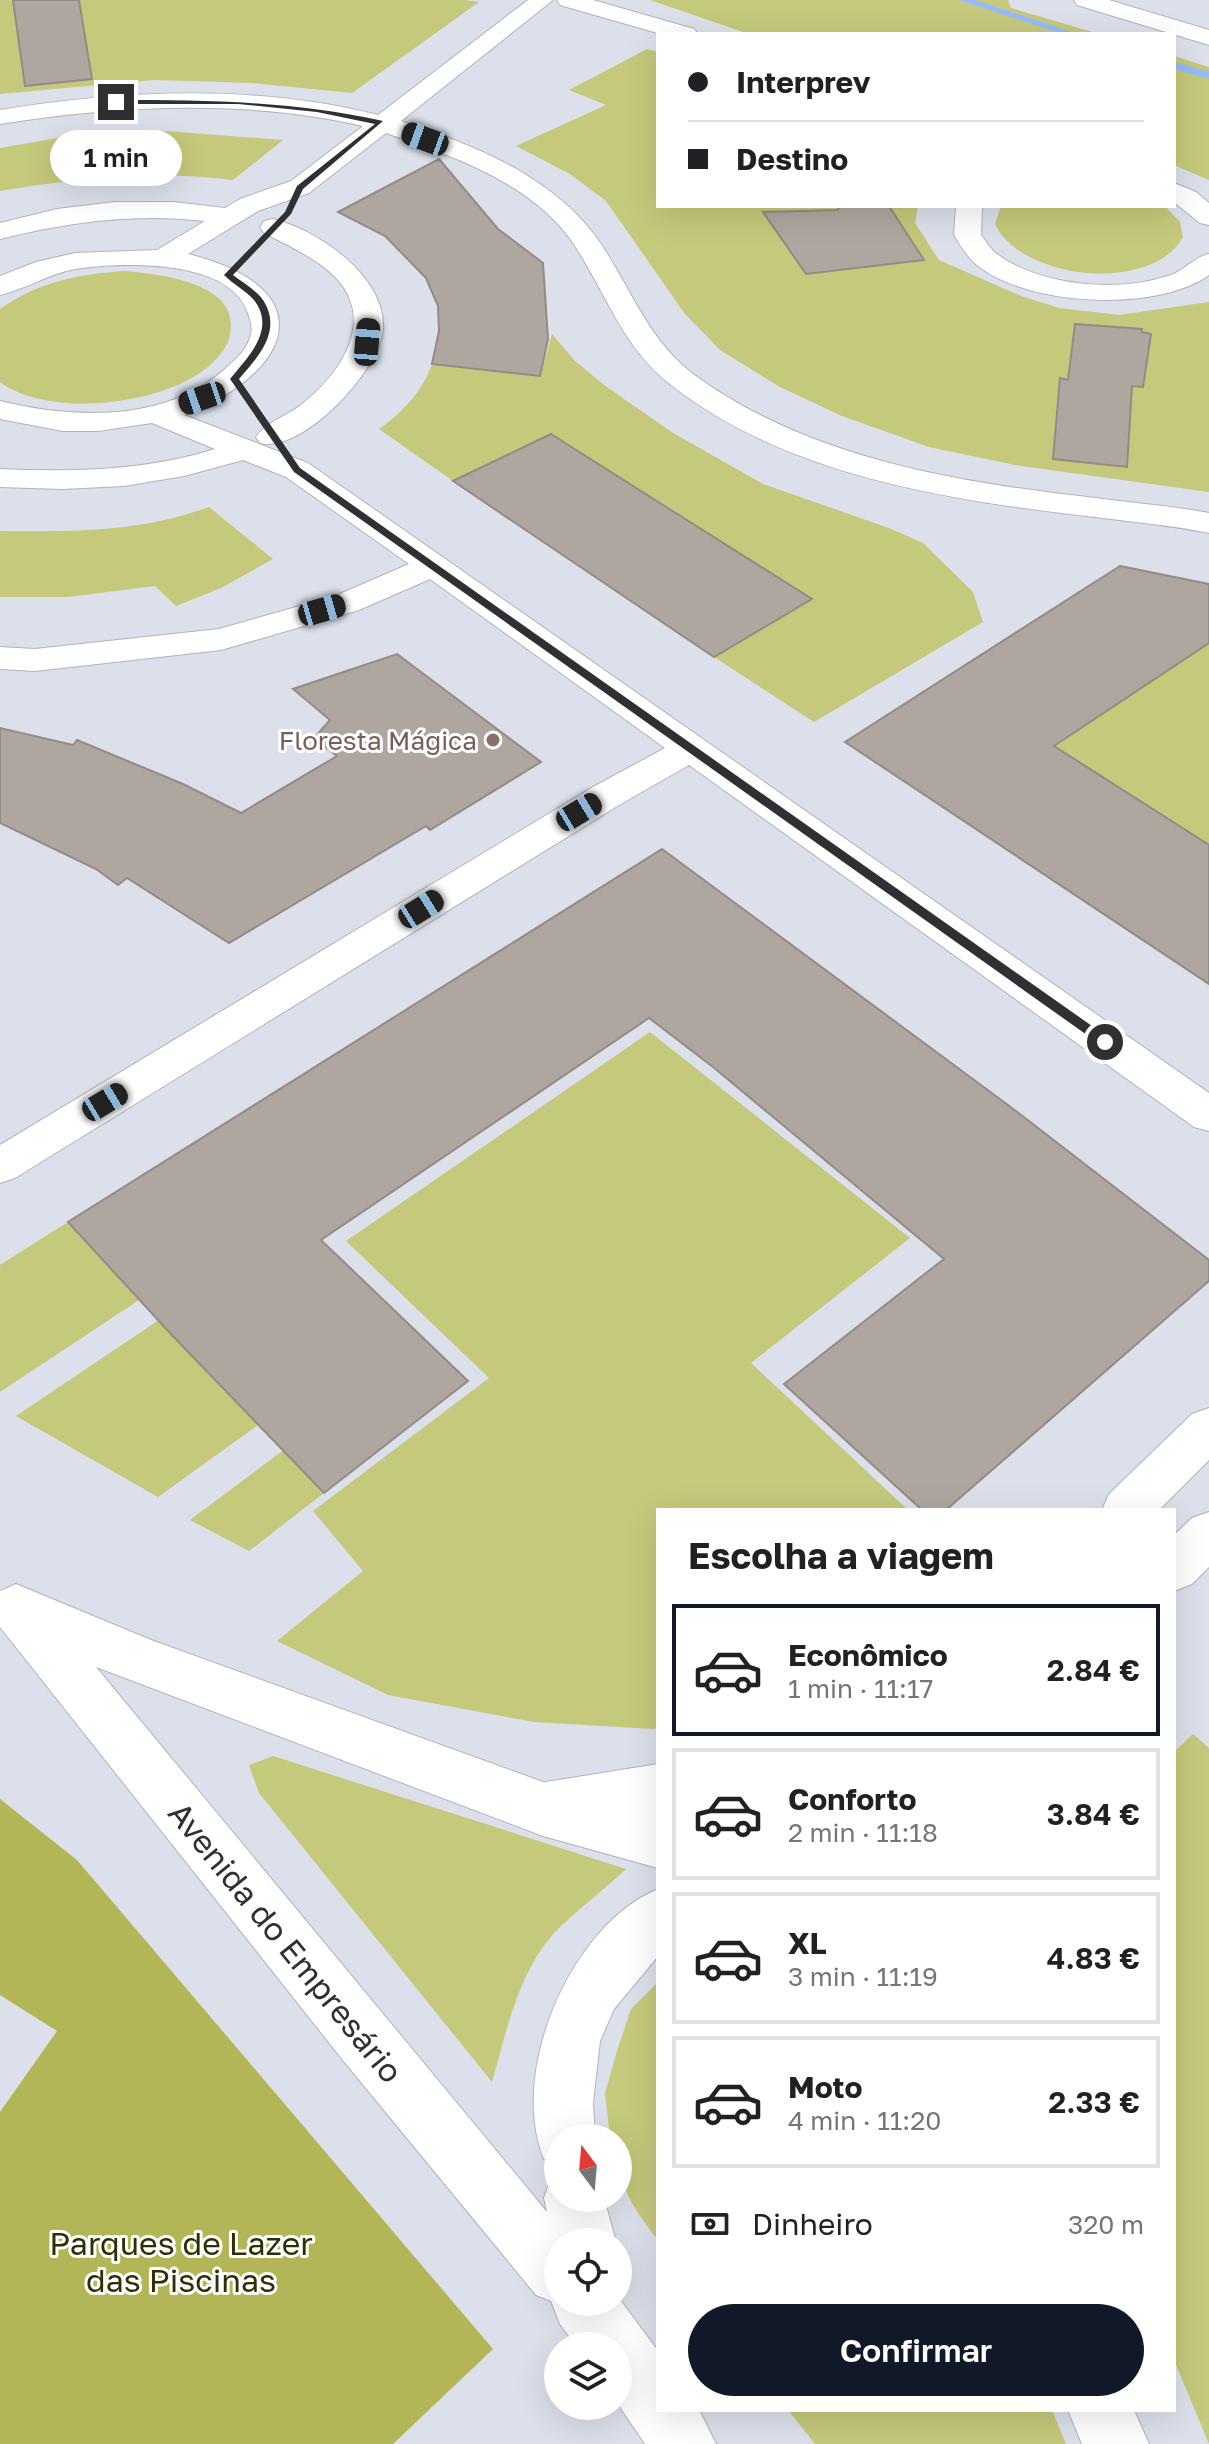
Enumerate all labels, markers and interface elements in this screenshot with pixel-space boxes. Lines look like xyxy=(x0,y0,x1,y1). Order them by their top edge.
text: Interprev xyxy=(736,64,871,100)
route end xyxy=(98,84,134,120)
car xyxy=(398,120,452,158)
callout: 1 min xyxy=(50,130,182,186)
text: Destino xyxy=(736,141,848,177)
text: 1 min xyxy=(83,142,149,173)
car xyxy=(353,317,381,367)
car xyxy=(175,379,229,417)
car xyxy=(296,592,348,628)
place label: Floresta Mágica xyxy=(279,725,477,756)
marker: Floresta Mágica xyxy=(484,731,502,749)
car xyxy=(552,789,606,835)
car xyxy=(394,886,448,932)
route start xyxy=(1087,1024,1123,1060)
car xyxy=(78,1079,132,1125)
text: Escolha a viagem xyxy=(688,1534,994,1577)
icon: car xyxy=(692,1634,764,1706)
text: Econômico xyxy=(788,1637,948,1673)
text: 2.84 € xyxy=(1047,1652,1140,1688)
text: 1 min · 11:17 xyxy=(788,1673,933,1704)
icon: car xyxy=(692,1778,764,1850)
text: Conforto xyxy=(788,1781,917,1817)
street label: Avenida do Empresário xyxy=(161,1794,411,2090)
text: 3.84 € xyxy=(1047,1796,1140,1832)
text: 2 min · 11:18 xyxy=(788,1817,938,1848)
icon: car xyxy=(692,1922,764,1994)
text: XL xyxy=(788,1925,827,1961)
text: 4.83 € xyxy=(1047,1940,1140,1976)
text: 3 min · 11:19 xyxy=(788,1961,938,1992)
icon: car xyxy=(692,2066,764,2138)
text: Moto xyxy=(788,2069,863,2105)
text: 2.33 € xyxy=(1048,2084,1140,2120)
text: 4 min · 11:20 xyxy=(788,2105,941,2136)
north arrow xyxy=(544,2124,632,2212)
map controls xyxy=(544,2124,632,2420)
icon: cash xyxy=(688,2202,732,2246)
text: Dinheiro xyxy=(752,2206,873,2242)
text: 320 m xyxy=(1068,2209,1144,2240)
park label: Parques de Lazer das Piscinas xyxy=(49,2224,313,2299)
button: locate xyxy=(544,2228,632,2316)
button: Confirmar xyxy=(688,2304,1144,2396)
button: layers xyxy=(544,2332,632,2420)

